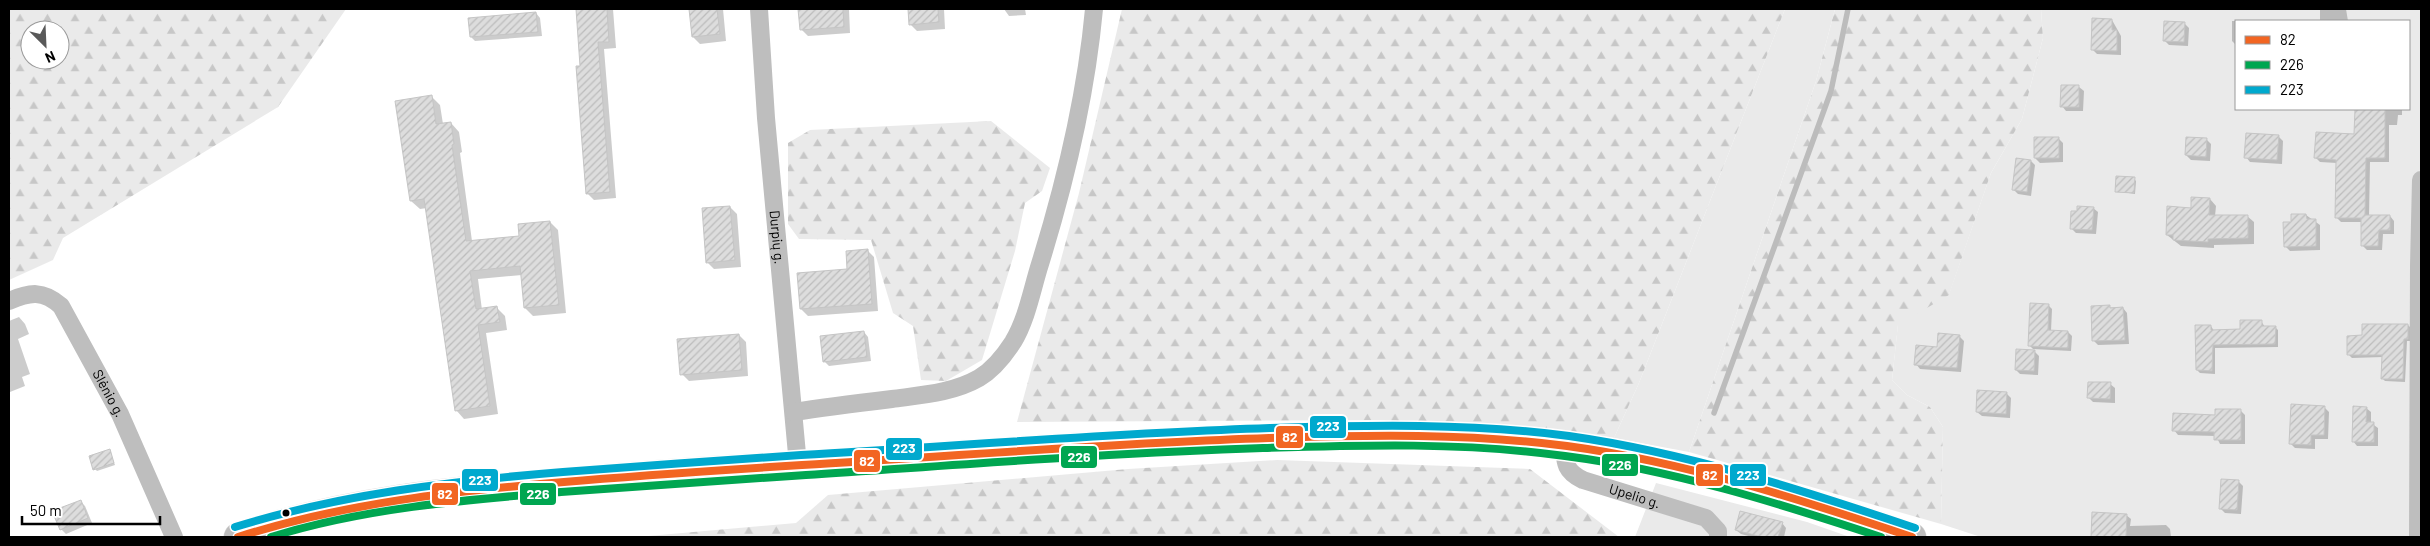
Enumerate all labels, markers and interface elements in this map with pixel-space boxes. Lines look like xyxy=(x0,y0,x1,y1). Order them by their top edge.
north arrow xyxy=(20,20,70,70)
legend xyxy=(2235,20,2410,110)
text: 82 xyxy=(2280,30,2296,48)
text: N xyxy=(43,48,58,67)
text: 226 xyxy=(2280,55,2304,73)
text: 223 xyxy=(2280,80,2304,98)
street label: Durpių g. xyxy=(767,209,788,265)
street label: Slėnio g. xyxy=(89,366,129,420)
line badge: 223 xyxy=(1309,415,1347,439)
text: 223 xyxy=(1316,417,1340,434)
line badge: 82 xyxy=(1275,425,1304,449)
text: 82 xyxy=(1282,428,1298,445)
line badge: 223 xyxy=(885,437,923,461)
text: 223 xyxy=(892,439,916,456)
line badge: 226 xyxy=(1060,445,1098,469)
text: 226 xyxy=(1067,448,1091,465)
line badge: 82 xyxy=(853,449,881,473)
text: 82 xyxy=(859,452,875,469)
line badge: 226 xyxy=(1601,453,1639,477)
text: 226 xyxy=(1608,456,1632,473)
line badge: 82 xyxy=(1695,463,1724,487)
line badge: 223 xyxy=(1729,463,1767,487)
text: 82 xyxy=(1702,466,1718,483)
text: 223 xyxy=(1736,466,1760,483)
line badge: 223 xyxy=(461,468,499,492)
text: 223 xyxy=(468,471,492,488)
street label: Upelio g. xyxy=(1607,480,1663,511)
line badge: 82 xyxy=(431,482,459,506)
line badge: 226 xyxy=(519,482,557,506)
text: 82 xyxy=(437,485,453,502)
text: 226 xyxy=(526,485,550,502)
scale bar xyxy=(22,494,160,526)
text: 50 m xyxy=(30,501,62,519)
unlabelled marker xyxy=(281,508,291,518)

